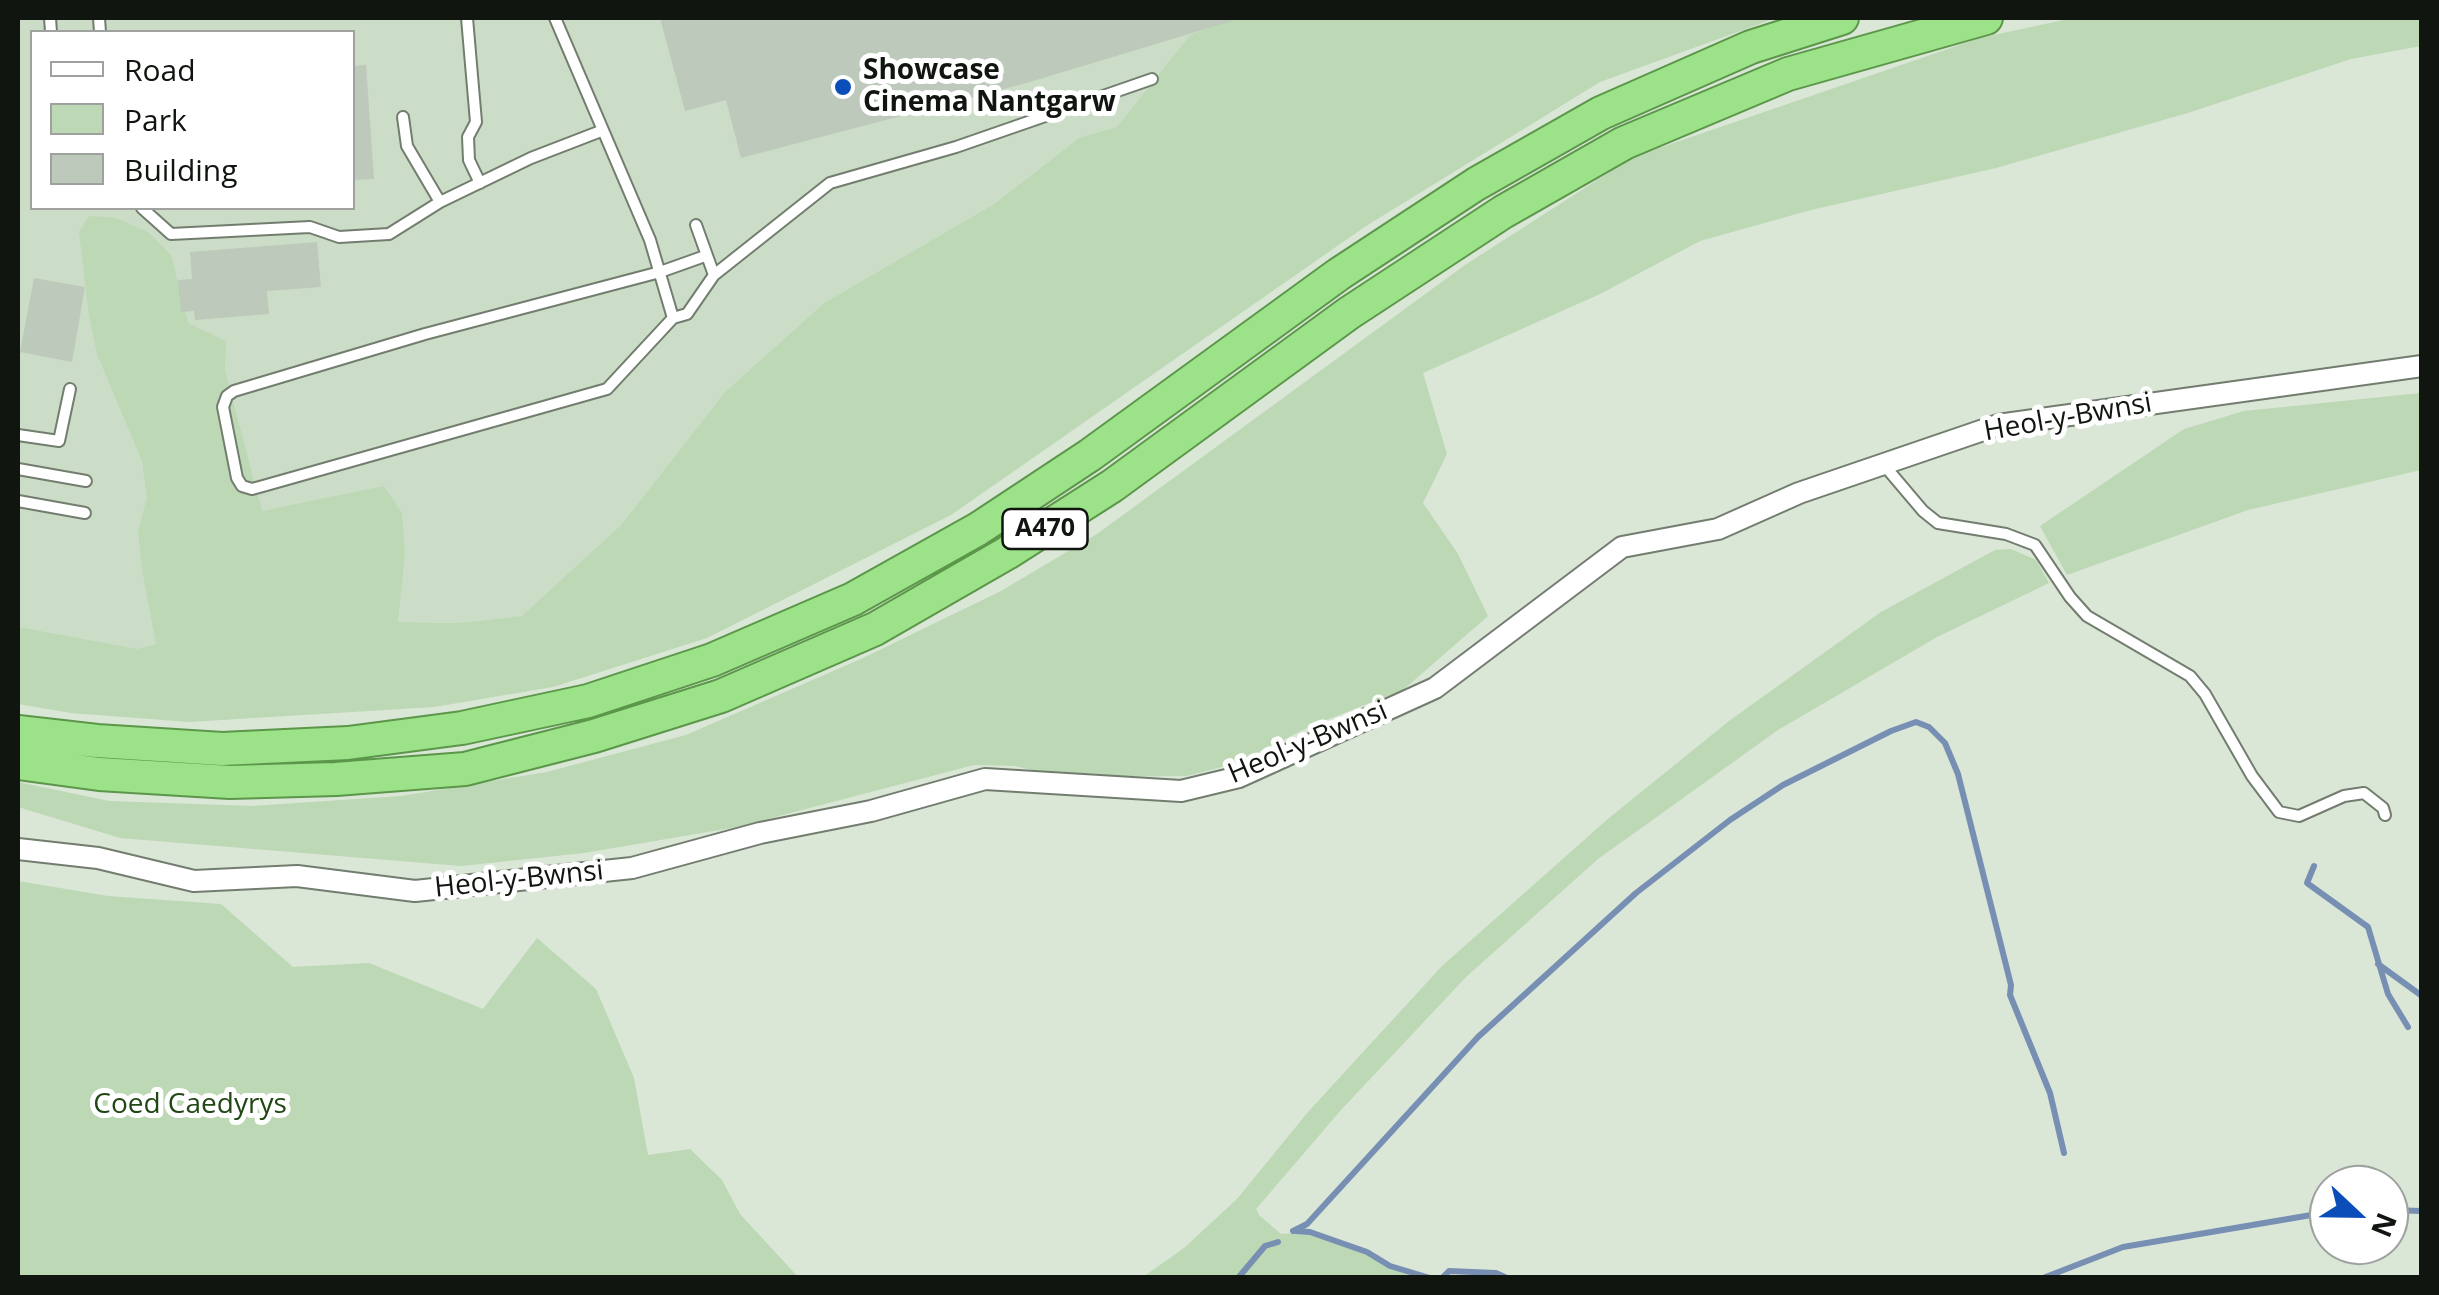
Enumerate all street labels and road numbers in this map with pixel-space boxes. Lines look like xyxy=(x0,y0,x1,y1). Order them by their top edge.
street label: Heol-y-Bwnsi xyxy=(1982,387,2154,449)
road number: A470 xyxy=(1002,509,1088,549)
street label: Heol-y-Bwnsi xyxy=(1223,694,1393,792)
street label: Heol-y-Bwnsi xyxy=(433,854,605,906)

